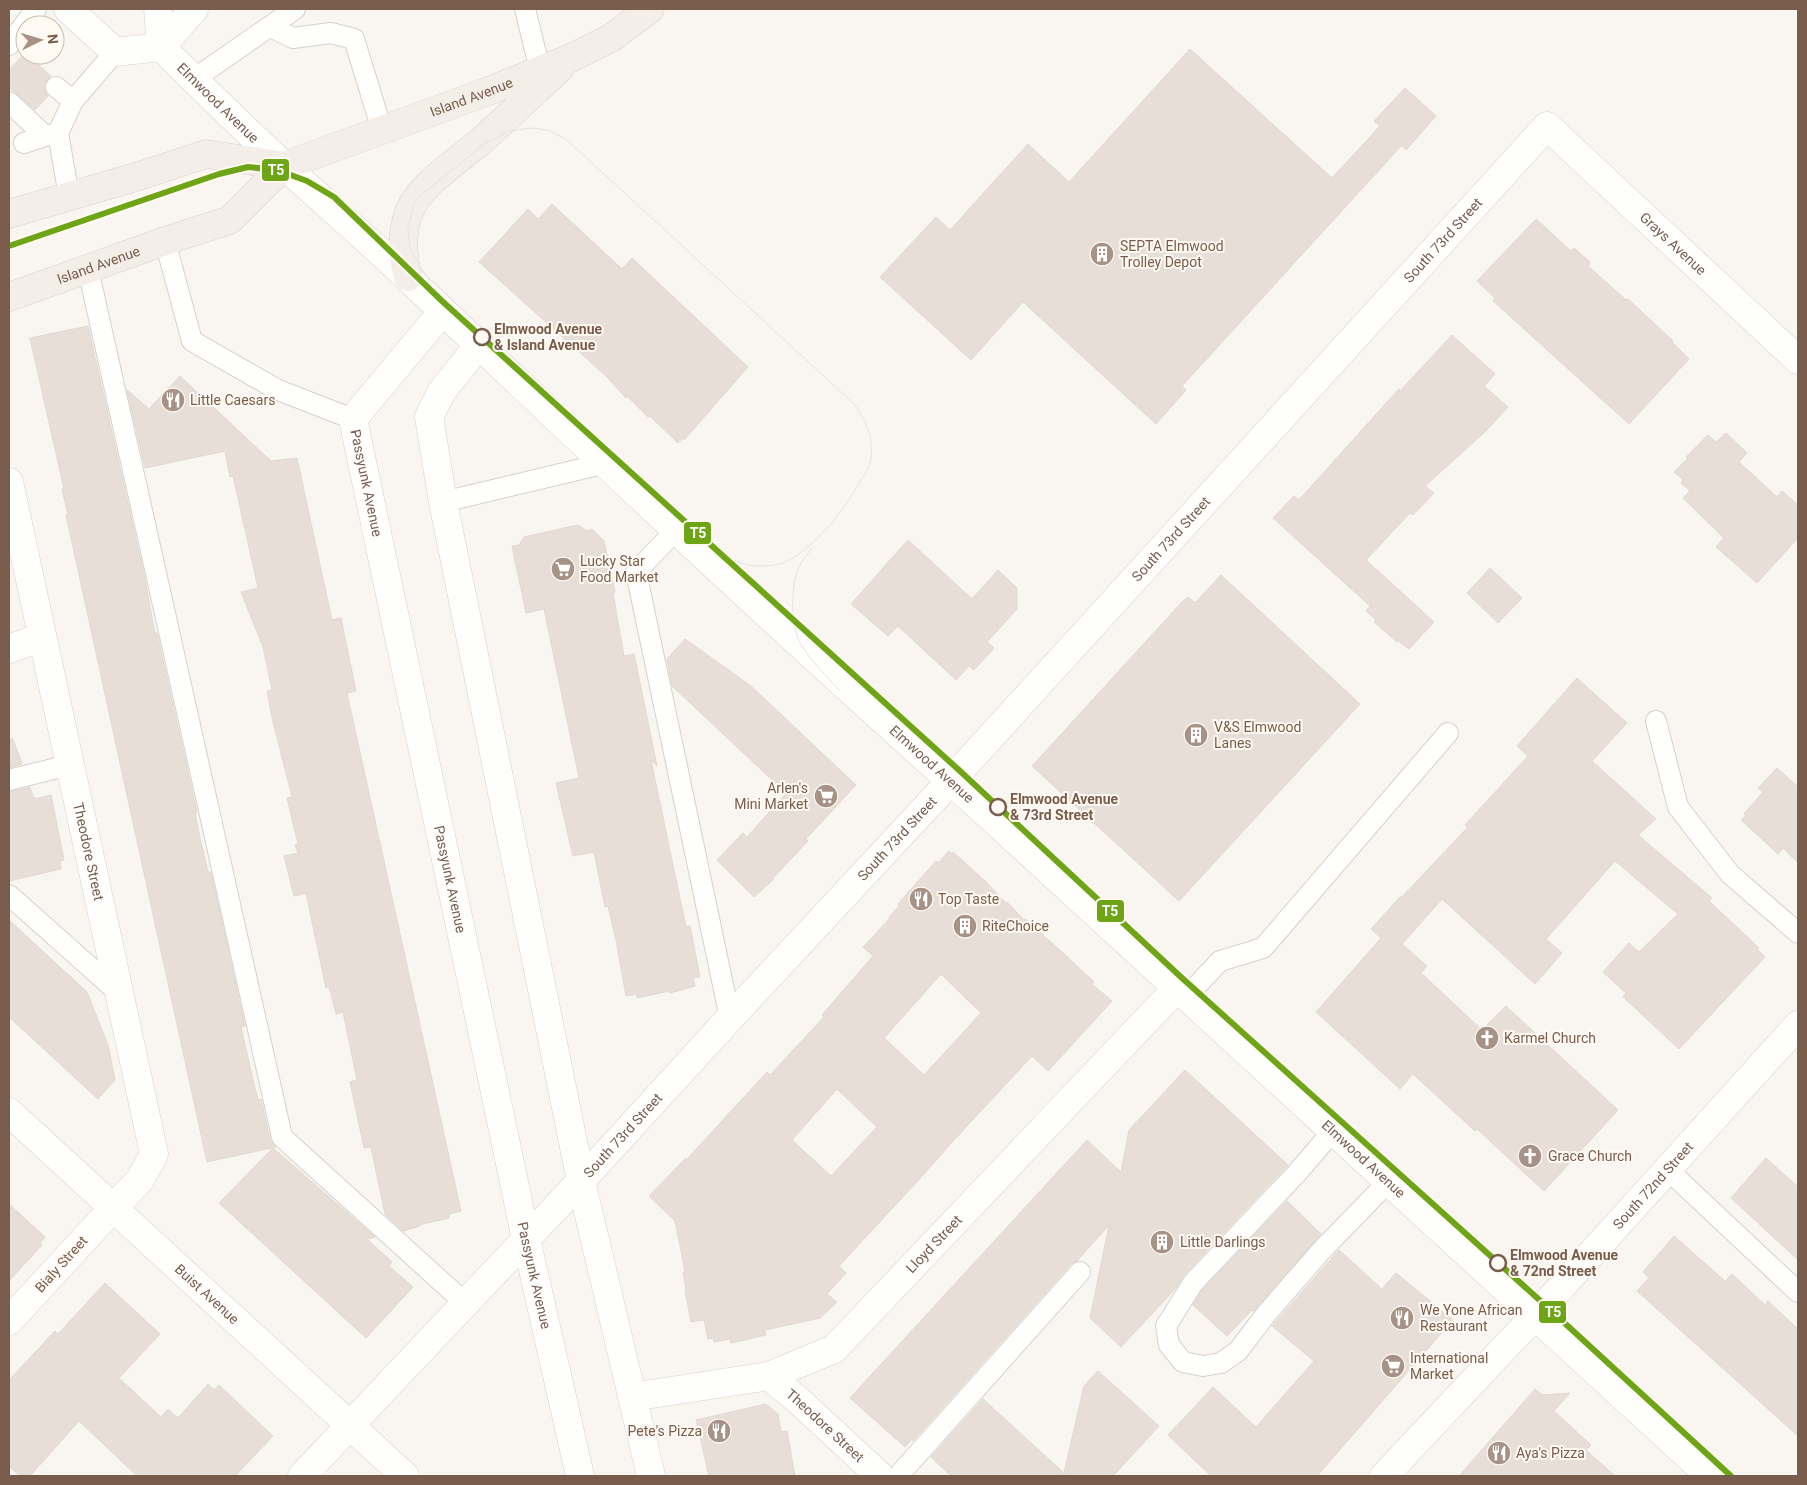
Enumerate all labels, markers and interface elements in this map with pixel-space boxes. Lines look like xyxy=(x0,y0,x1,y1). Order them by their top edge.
north arrow xyxy=(15,15,65,65)
text: N xyxy=(45,33,61,44)
street label: Elmwood Avenue xyxy=(174,60,262,146)
street label: Island Avenue xyxy=(428,74,515,120)
line badge: T5 xyxy=(261,158,290,182)
text: T5 xyxy=(268,162,284,178)
street label: South 73rd Street xyxy=(1401,194,1486,286)
street label: Grays Avenue xyxy=(1637,209,1710,278)
place label: SEPTA Elmwood Trolley Depot xyxy=(1120,238,1224,270)
building icon: SEPTA Elmwood Trolley Depot xyxy=(1089,241,1115,267)
street label: Island Avenue xyxy=(55,243,142,287)
place label: Elmwood Avenue & Island Avenue xyxy=(494,321,602,353)
marker: Elmwood Avenue & Island Avenue xyxy=(473,328,491,346)
restaurant icon: Little Caesars xyxy=(160,387,186,413)
place label: Little Caesars xyxy=(190,392,275,408)
street label: Passyunk Avenue xyxy=(347,428,386,538)
street label: South 73rd Street xyxy=(1128,493,1214,584)
line badge: T5 xyxy=(683,521,712,545)
text: T5 xyxy=(690,525,706,541)
place label: Lucky Star Food Market xyxy=(580,553,659,585)
supermarket icon: Lucky Star Food Market xyxy=(550,556,576,582)
place label: V&S Elmwood Lanes xyxy=(1214,719,1301,751)
street label: Elmwood Avenue xyxy=(887,722,977,806)
building icon: V&S Elmwood Lanes xyxy=(1183,722,1209,748)
place label: Arlen's Mini Market xyxy=(734,780,808,812)
supermarket icon: Arlen's Mini Market xyxy=(813,783,839,809)
place label: Elmwood Avenue & 73rd Street xyxy=(1010,791,1118,823)
street label: South 73rd Street xyxy=(854,793,940,884)
marker: Elmwood Avenue & 73rd Street xyxy=(989,798,1007,816)
street label: Theodore Street xyxy=(70,801,107,902)
street label: Passyunk Avenue xyxy=(431,824,469,934)
restaurant icon: Top Taste xyxy=(908,886,934,912)
place label: Top Taste xyxy=(938,891,999,907)
line badge: T5 xyxy=(1096,899,1125,923)
text: T5 xyxy=(1102,903,1118,919)
building icon: RiteChoice xyxy=(952,913,978,939)
place label: RiteChoice xyxy=(982,918,1049,934)
church icon: Karmel Church xyxy=(1474,1025,1500,1051)
place label: Karmel Church xyxy=(1504,1030,1596,1046)
street label: South 73rd Street xyxy=(580,1089,666,1181)
street label: Elmwood Avenue xyxy=(1319,1117,1409,1201)
street label: South 72nd Street xyxy=(1610,1138,1697,1232)
church icon: Grace Church xyxy=(1517,1143,1543,1169)
place label: Grace Church xyxy=(1548,1148,1632,1164)
street label: Lloyd Street xyxy=(903,1211,965,1276)
street label: Passyunk Avenue xyxy=(515,1220,554,1331)
building icon: Little Darlings xyxy=(1149,1229,1175,1255)
street label: Bialy Street xyxy=(32,1232,91,1295)
place label: Little Darlings xyxy=(1180,1234,1266,1250)
place label: Elmwood Avenue & 72nd Street xyxy=(1510,1247,1618,1279)
marker: Elmwood Avenue & 72nd Street xyxy=(1489,1254,1507,1272)
street label: Buist Avenue xyxy=(172,1261,242,1327)
line badge: T5 xyxy=(1538,1300,1567,1324)
place label: We Yone African Restaurant xyxy=(1420,1302,1523,1334)
text: T5 xyxy=(1545,1304,1561,1320)
restaurant icon: We Yone African Restaurant xyxy=(1389,1305,1415,1331)
place label: International Market xyxy=(1410,1350,1488,1382)
supermarket icon: International Market xyxy=(1380,1353,1406,1379)
street label: Theodore Street xyxy=(783,1386,868,1466)
restaurant icon: Pete's Pizza xyxy=(706,1418,732,1444)
place label: Pete's Pizza xyxy=(628,1423,702,1439)
restaurant icon: Aya's Pizza xyxy=(1486,1440,1512,1466)
place label: Aya's Pizza xyxy=(1516,1445,1585,1461)

